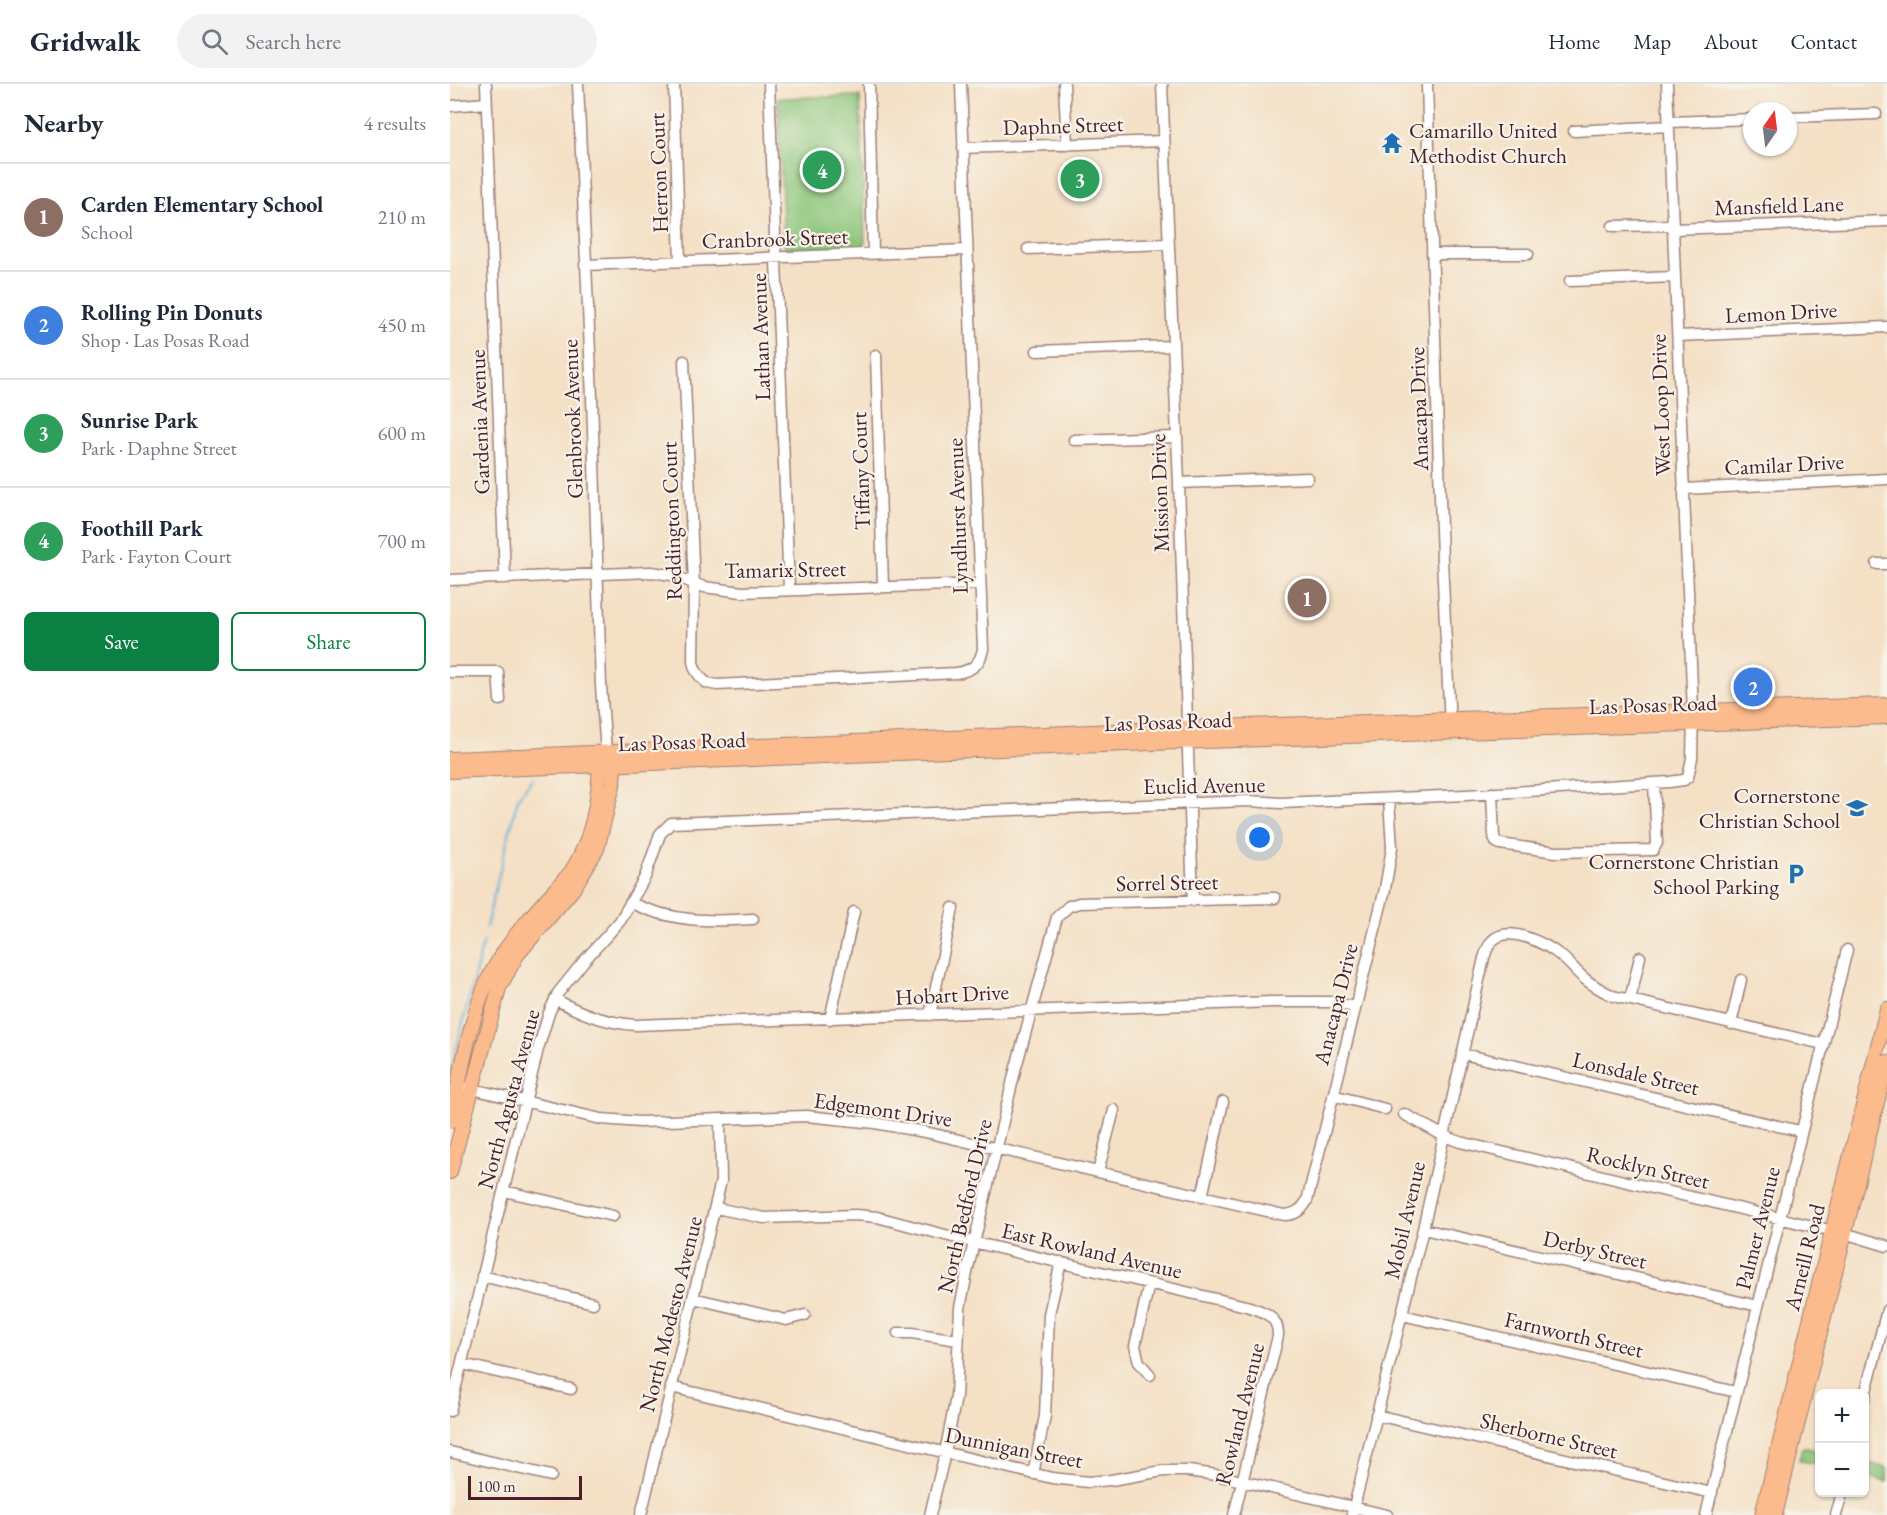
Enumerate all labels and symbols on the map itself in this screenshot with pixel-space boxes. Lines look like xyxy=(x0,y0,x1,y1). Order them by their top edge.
north arrow xyxy=(1743,102,1797,156)
street label: Daphne Street xyxy=(1002,109,1124,142)
street label: Herron Court xyxy=(642,112,675,234)
place label: Camarillo United Methodist Church xyxy=(1409,116,1567,170)
temple icon: Camarillo United Methodist Church xyxy=(1380,131,1404,155)
pin: 4 xyxy=(802,148,842,193)
pin: 3 xyxy=(1060,156,1100,202)
street label: Mansfield Lane xyxy=(1714,189,1845,222)
street label: Cranbrook Street xyxy=(701,221,849,256)
street label: Lathan Avenue xyxy=(744,272,777,401)
street label: Lemon Drive xyxy=(1724,295,1838,330)
street label: West Loop Drive xyxy=(1644,333,1677,477)
street label: Glenbrook Avenue xyxy=(555,338,590,499)
street label: Anacapa Drive xyxy=(1402,346,1435,473)
street label: Gardenia Avenue xyxy=(462,349,497,495)
street label: Tiffany Court xyxy=(844,411,877,531)
street label: Mission Drive xyxy=(1143,433,1176,553)
street label: Lyndhurst Avenue xyxy=(940,437,975,594)
street label: Reddington Court xyxy=(654,441,689,601)
street label: Camilar Drive xyxy=(1723,447,1845,482)
street label: Tamarix Street xyxy=(724,554,846,585)
pin: 1 xyxy=(1288,576,1326,620)
pin: 2 xyxy=(1734,664,1772,710)
street label: Las Posas Road xyxy=(1588,688,1719,721)
street label: Las Posas Road xyxy=(1103,705,1234,738)
street label: Las Posas Road xyxy=(617,725,748,758)
street label: Euclid Avenue xyxy=(1143,770,1266,801)
place label: Cornerstone Christian School xyxy=(1699,781,1840,835)
school or university icon: Cornerstone Christian School xyxy=(1845,796,1869,820)
your location xyxy=(1245,823,1274,852)
place label: Cornerstone Christian School Parking xyxy=(1589,847,1779,901)
parking icon: Cornerstone Christian School Parking xyxy=(1784,862,1808,886)
street label: Sorrel Street xyxy=(1116,867,1219,898)
street label: Anacapa Drive xyxy=(1306,940,1365,1069)
street label: Hobart Drive xyxy=(894,977,1010,1012)
street label: North Agusta Avenue xyxy=(471,1006,547,1192)
street label: Lonsdale Street xyxy=(1570,1045,1702,1102)
street label: Edgemont Drive xyxy=(812,1085,954,1134)
street label: North Bedford Drive xyxy=(930,1116,999,1296)
street label: Rocklyn Street xyxy=(1584,1139,1712,1196)
street label: Mobil Avenue xyxy=(1377,1158,1432,1282)
street label: Palmer Avenue xyxy=(1728,1163,1787,1293)
street label: Arneill Road xyxy=(1777,1200,1832,1315)
street label: North Modesto Avenue xyxy=(632,1213,709,1415)
street label: East Rowland Avenue xyxy=(999,1216,1186,1285)
street label: Derby Street xyxy=(1540,1223,1650,1276)
street label: Farnworth Street xyxy=(1502,1304,1646,1365)
street label: Rowland Avenue xyxy=(1208,1340,1271,1488)
street label: Sherborne Street xyxy=(1477,1406,1620,1465)
street label: Dunnigan Street xyxy=(943,1420,1085,1475)
scale bar xyxy=(468,1473,582,1500)

